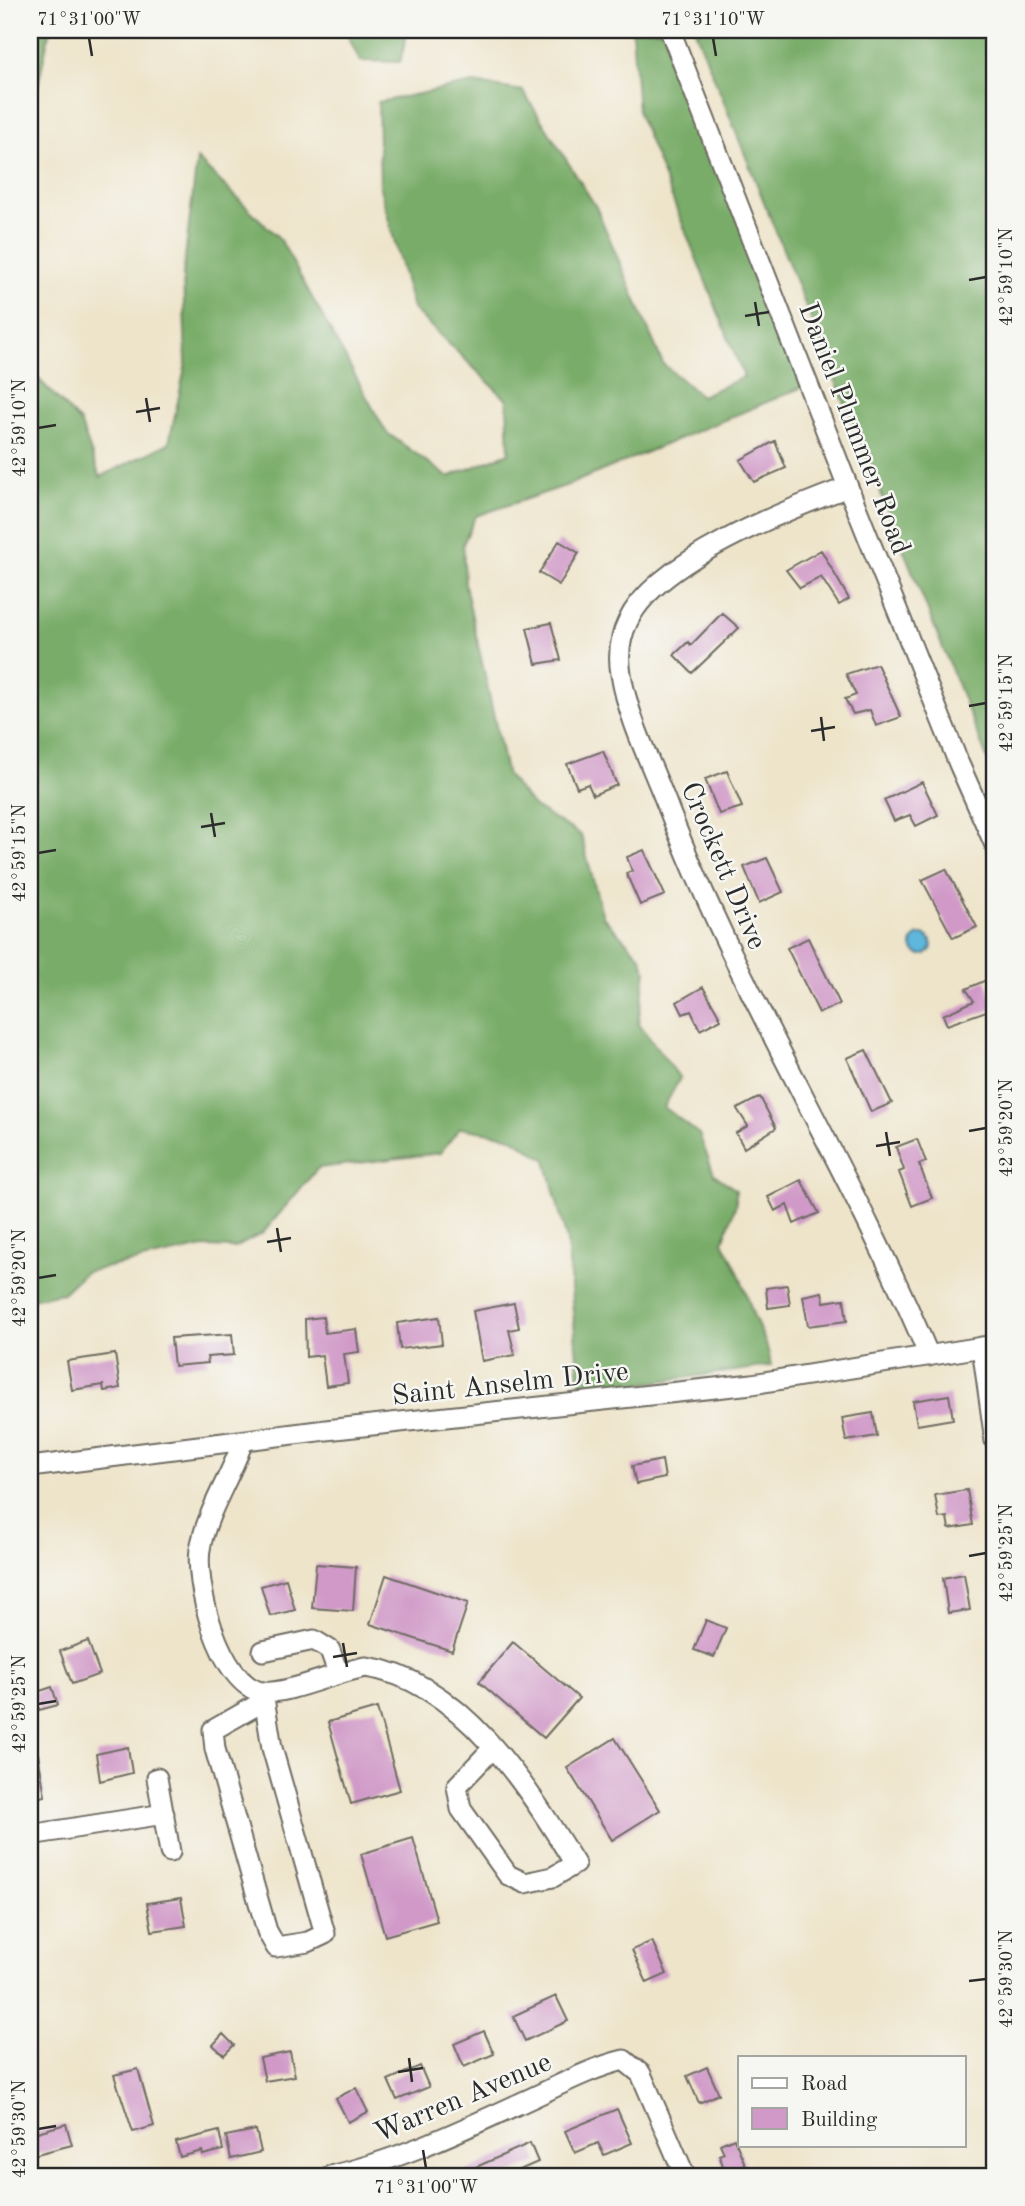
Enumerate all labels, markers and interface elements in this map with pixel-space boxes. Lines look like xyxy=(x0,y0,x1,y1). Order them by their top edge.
text: 71°31'00"W xyxy=(37,11,141,29)
text: 71°31'10"W xyxy=(661,11,765,29)
text: 42°59'10"N xyxy=(998,228,1016,326)
street label: Daniel Plummer Road xyxy=(792,299,914,559)
text: 42°59'10"N xyxy=(11,379,29,477)
text: 42°59'15"N xyxy=(998,654,1016,752)
street label: Crockett Drive xyxy=(674,779,770,954)
text: 42°59'15"N xyxy=(11,804,29,902)
text: 42°59'20"N xyxy=(998,1079,1016,1177)
text: 42°59'20"N xyxy=(11,1229,29,1327)
street label: Saint Anselm Drive xyxy=(391,1359,630,1411)
text: 42°59'25"N xyxy=(998,1504,1016,1602)
text: 42°59'25"N xyxy=(11,1655,29,1753)
text: 42°59'30"N xyxy=(998,1930,1016,2028)
street label: Warren Avenue xyxy=(371,2049,556,2149)
legend xyxy=(738,2056,965,2146)
text: Road xyxy=(801,2074,848,2095)
text: 42°59'30"N xyxy=(11,2080,29,2178)
text: Building xyxy=(801,2110,878,2131)
text: 71°31'00"W xyxy=(374,2179,478,2197)

